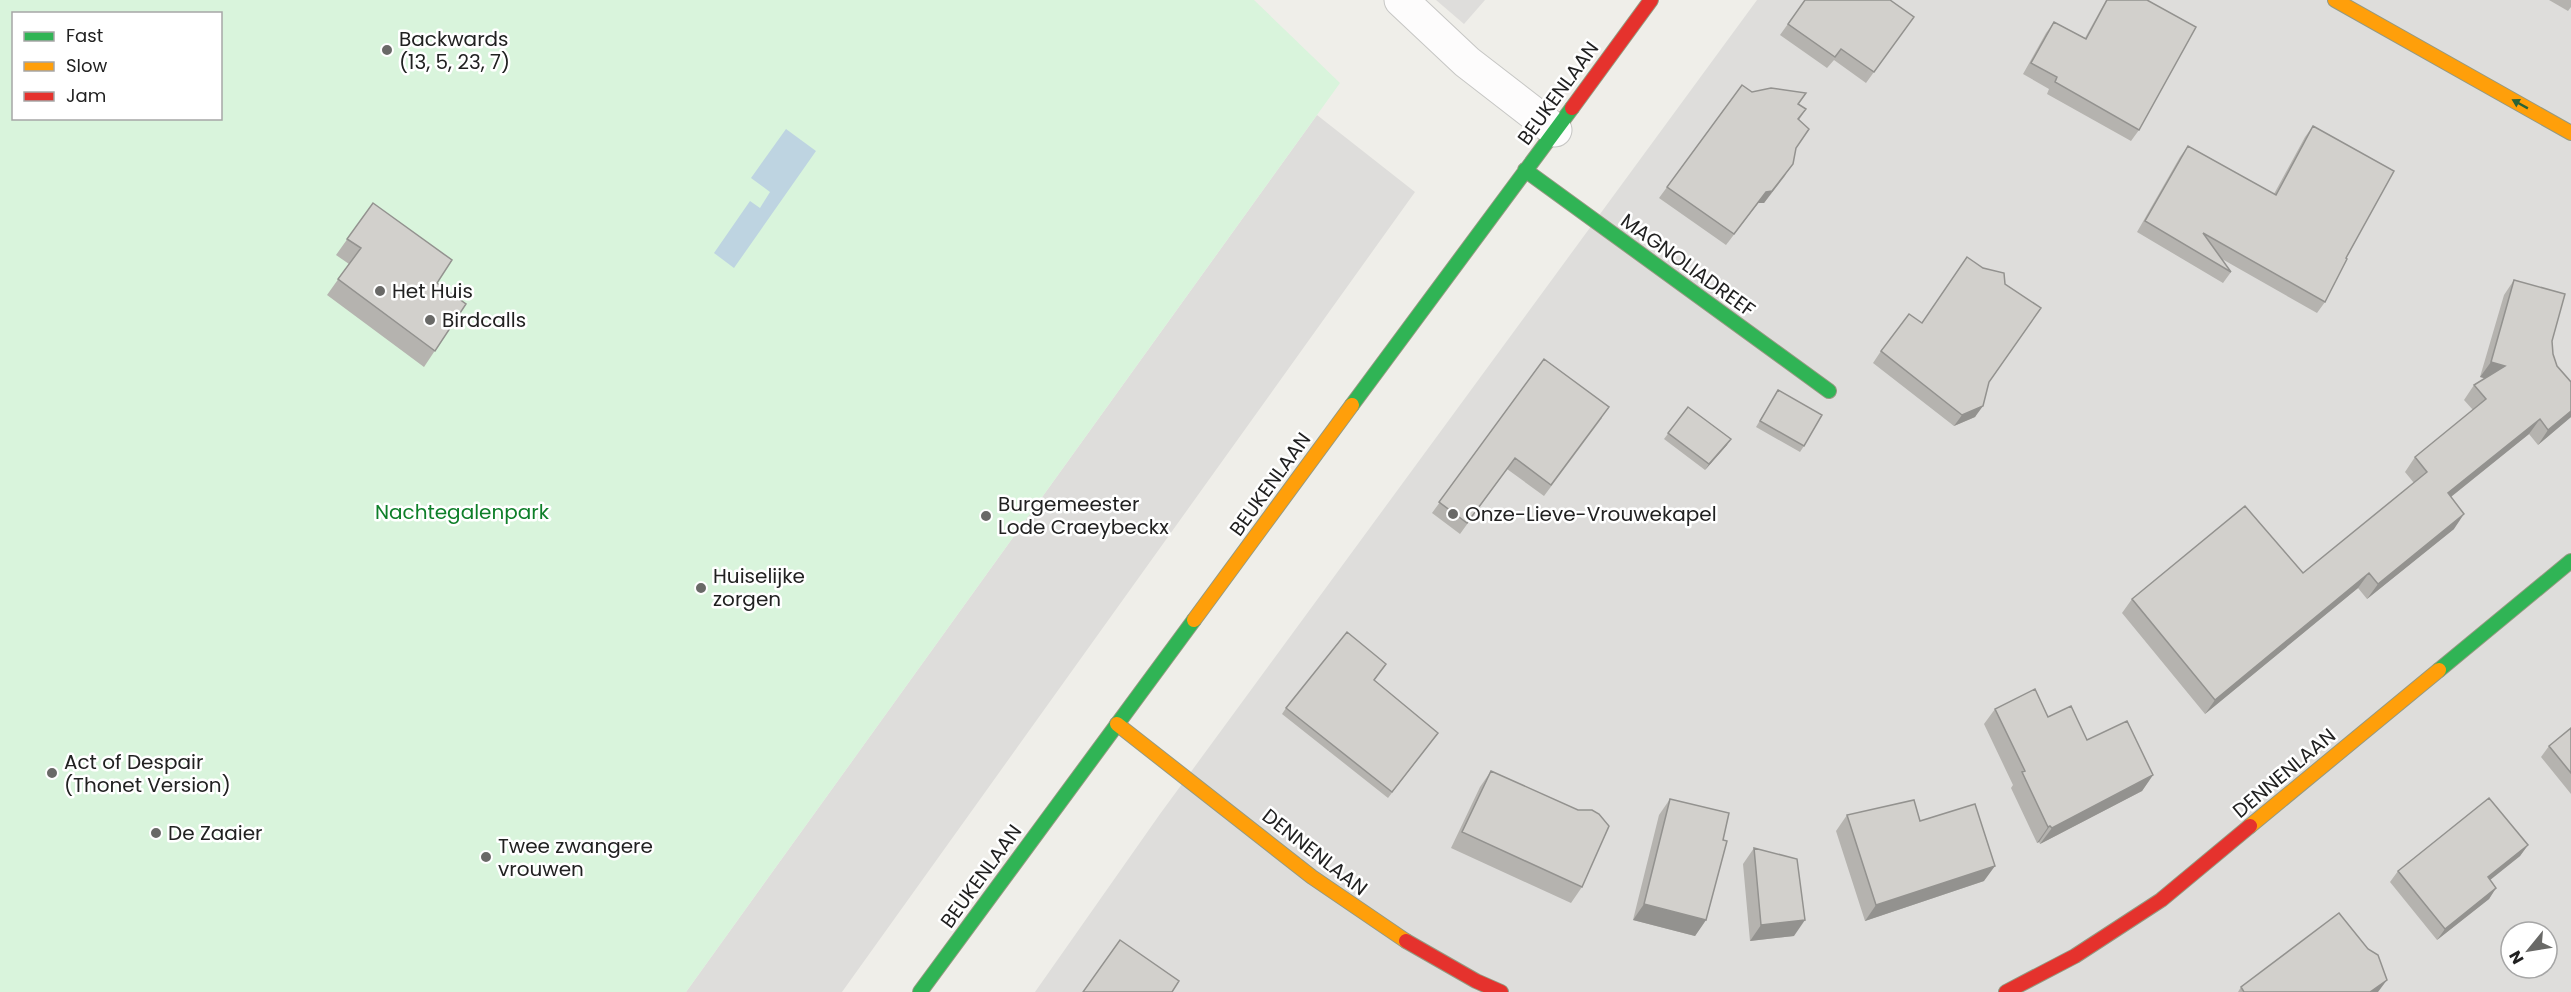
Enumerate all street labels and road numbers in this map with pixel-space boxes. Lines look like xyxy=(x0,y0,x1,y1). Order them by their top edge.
street label: BEUKENLAAN xyxy=(1511,35,1605,151)
street label: MAGNOLIADREEF xyxy=(1615,207,1761,323)
street label: BEUKENLAAN xyxy=(1223,426,1317,542)
street label: DENNENLAAN xyxy=(2227,722,2341,824)
street label: DENNENLAAN xyxy=(1257,802,1373,902)
street label: BEUKENLAAN xyxy=(934,818,1028,934)

